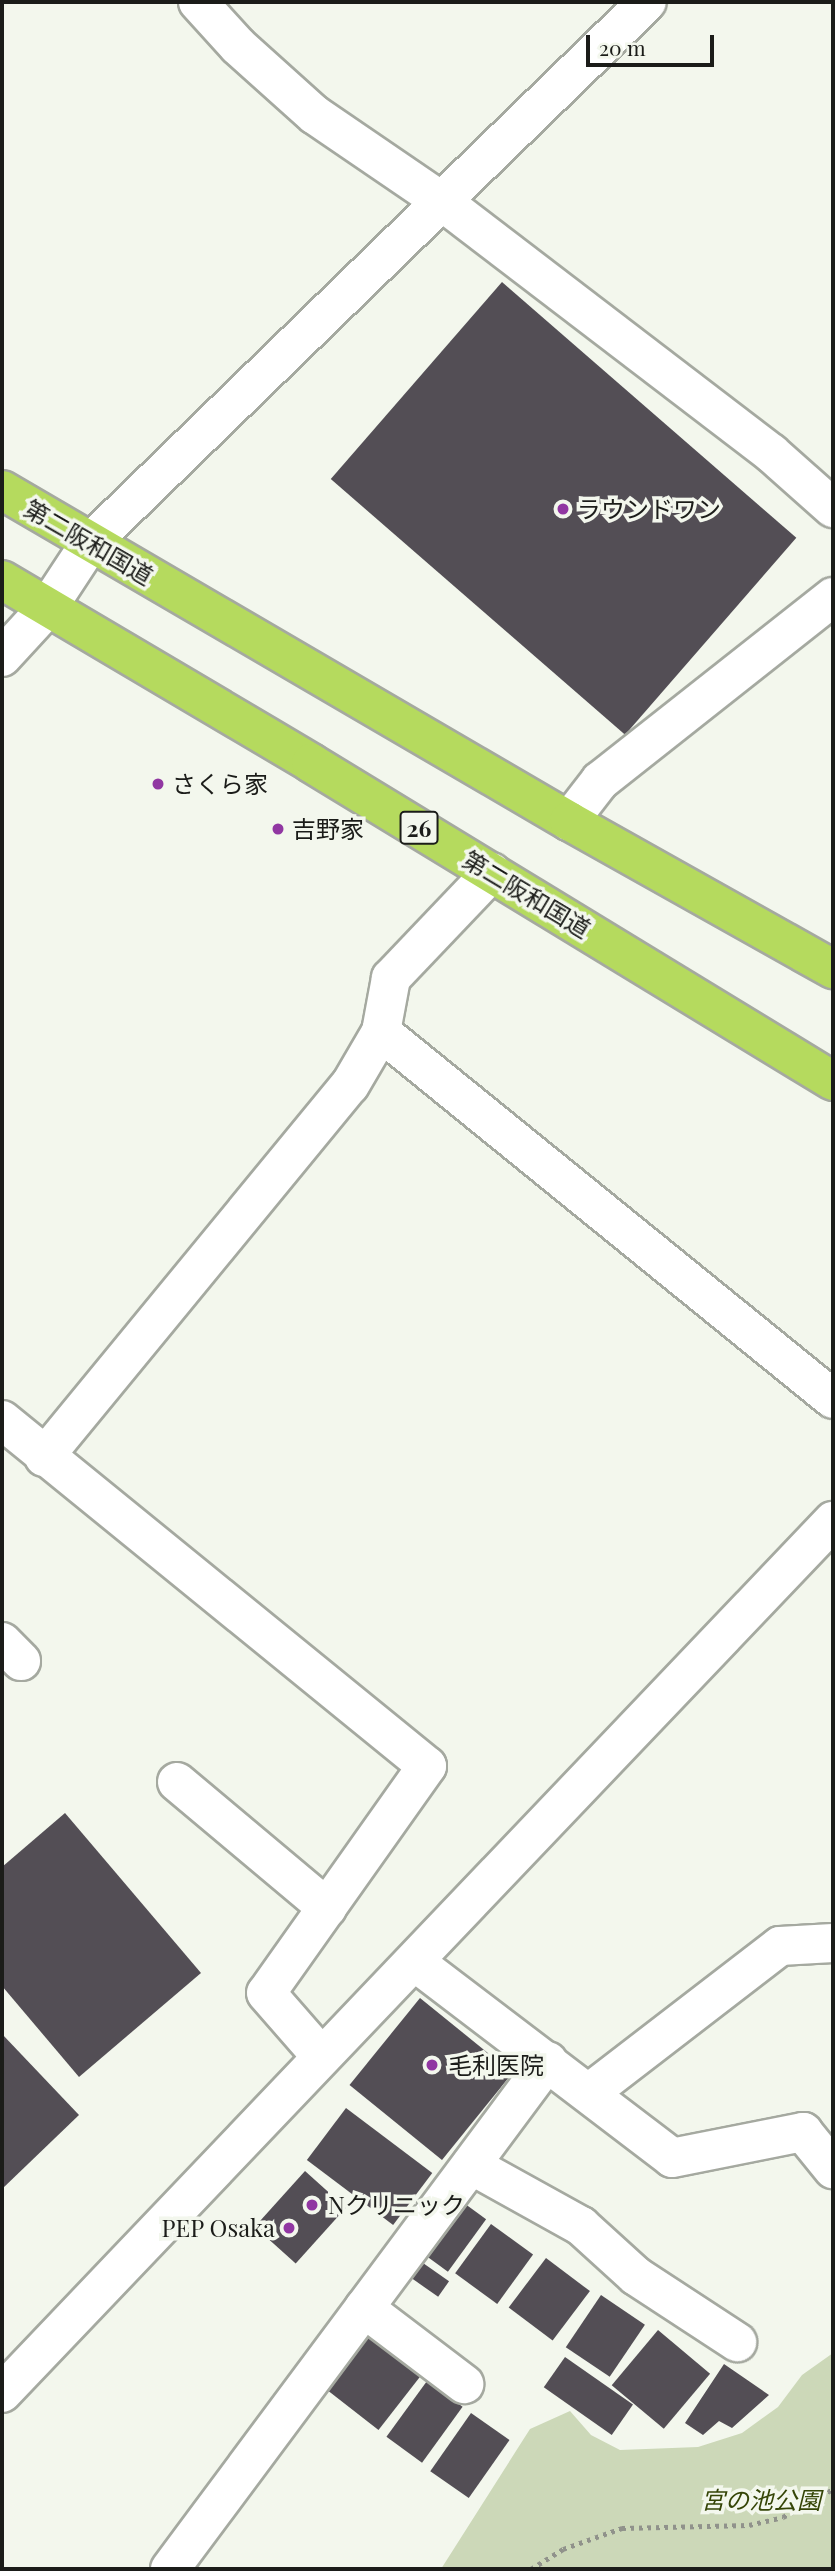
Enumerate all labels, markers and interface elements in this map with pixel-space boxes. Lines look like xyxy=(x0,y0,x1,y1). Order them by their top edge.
scale bar xyxy=(590,21,718,65)
text: 20 m xyxy=(599,33,646,61)
street label: 第二阪和国道 xyxy=(19,494,159,590)
place label: ラウンドワン xyxy=(577,495,721,523)
marker: ラウンドワン xyxy=(555,501,571,517)
place label: さくら家 xyxy=(172,770,268,798)
marker: さくら家 xyxy=(150,776,166,792)
road number: 26 xyxy=(398,808,440,848)
place label: 吉野家 xyxy=(292,815,364,843)
marker: 吉野家 xyxy=(270,821,286,837)
street label: 第二阪和国道 xyxy=(458,845,596,943)
place label: 毛利医院 xyxy=(448,2051,544,2079)
marker: 毛利医院 xyxy=(422,2055,442,2075)
place label: Nクリニック xyxy=(328,2191,465,2219)
marker: Nクリニック xyxy=(302,2195,322,2215)
place label: PEP Osaka xyxy=(161,2214,275,2242)
marker: PEP Osaka xyxy=(281,2220,297,2236)
park label: 宮の池公園 xyxy=(701,2486,821,2514)

